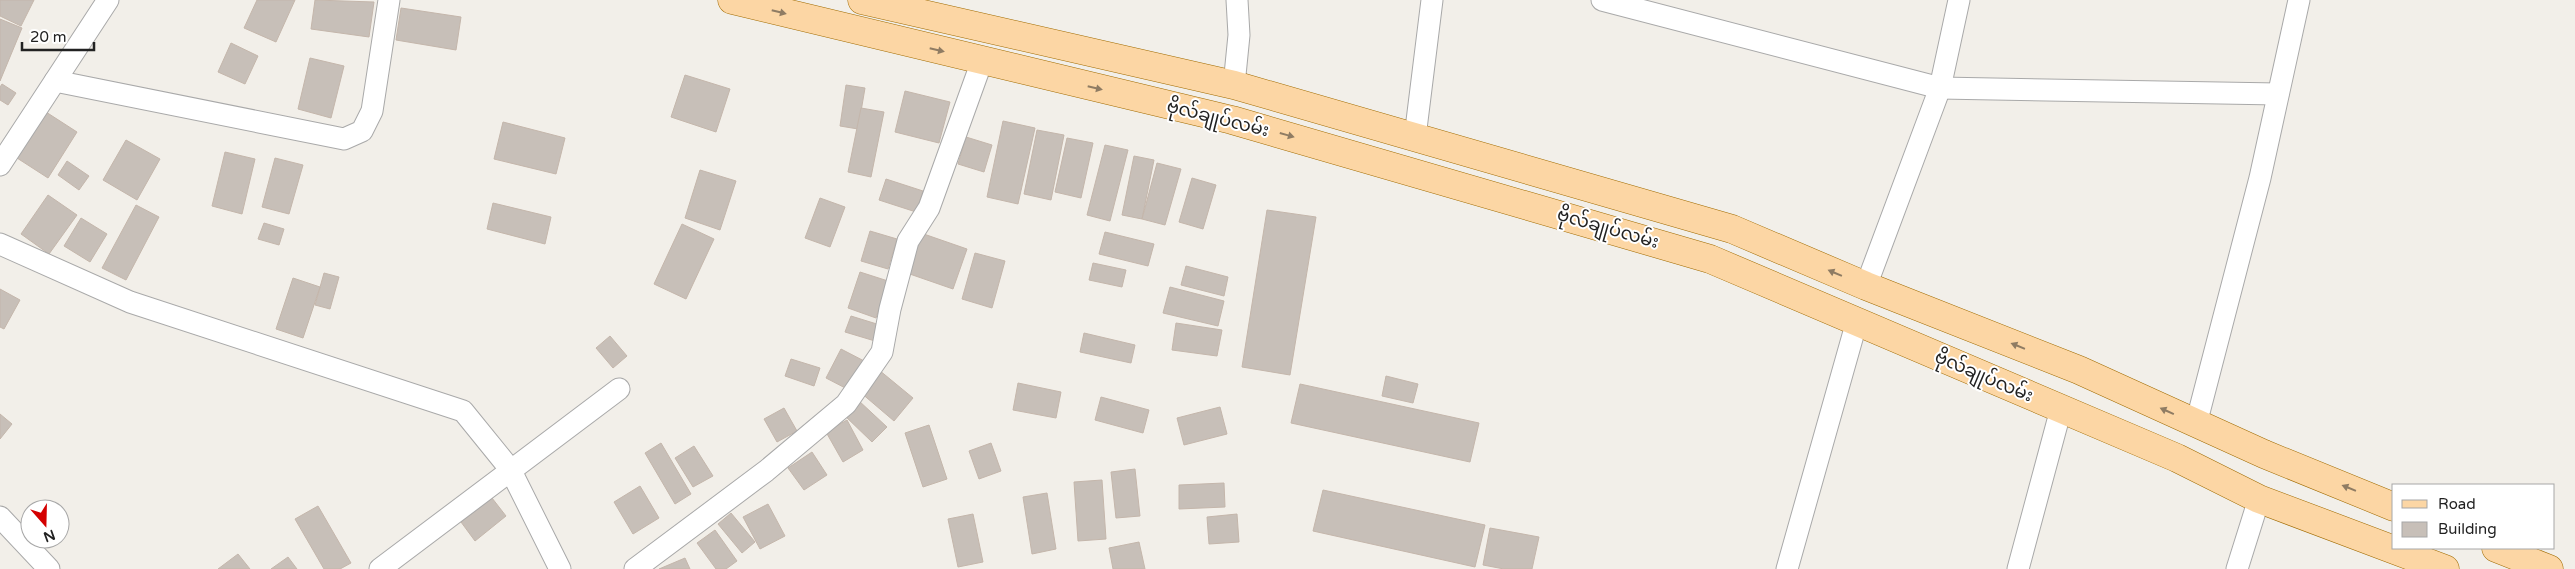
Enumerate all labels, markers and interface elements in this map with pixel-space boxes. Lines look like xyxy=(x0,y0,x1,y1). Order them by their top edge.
one-way arrow xyxy=(772,8,787,16)
scale bar xyxy=(22,20,95,52)
text: 20 m xyxy=(30,28,67,46)
one-way arrow xyxy=(930,46,945,54)
one-way arrow xyxy=(1088,84,1103,92)
street label: ဗိုလ်ချုပ်လမ်း xyxy=(1164,92,1272,145)
one-way arrow xyxy=(1280,132,1295,140)
street label: ဗိုလ်ချုပ်လမ်း xyxy=(1554,200,1662,257)
one-way arrow xyxy=(1828,268,1842,276)
one-way arrow xyxy=(2011,342,2025,350)
street label: ဗိုလ်ချုပ်လမ်း xyxy=(1930,343,2038,410)
one-way arrow xyxy=(2160,406,2174,414)
one-way arrow xyxy=(2341,484,2356,492)
legend xyxy=(2392,484,2555,549)
text: Road xyxy=(2438,495,2476,513)
north arrow xyxy=(20,499,70,549)
text: Building xyxy=(2438,520,2497,538)
text: N xyxy=(41,526,57,546)

